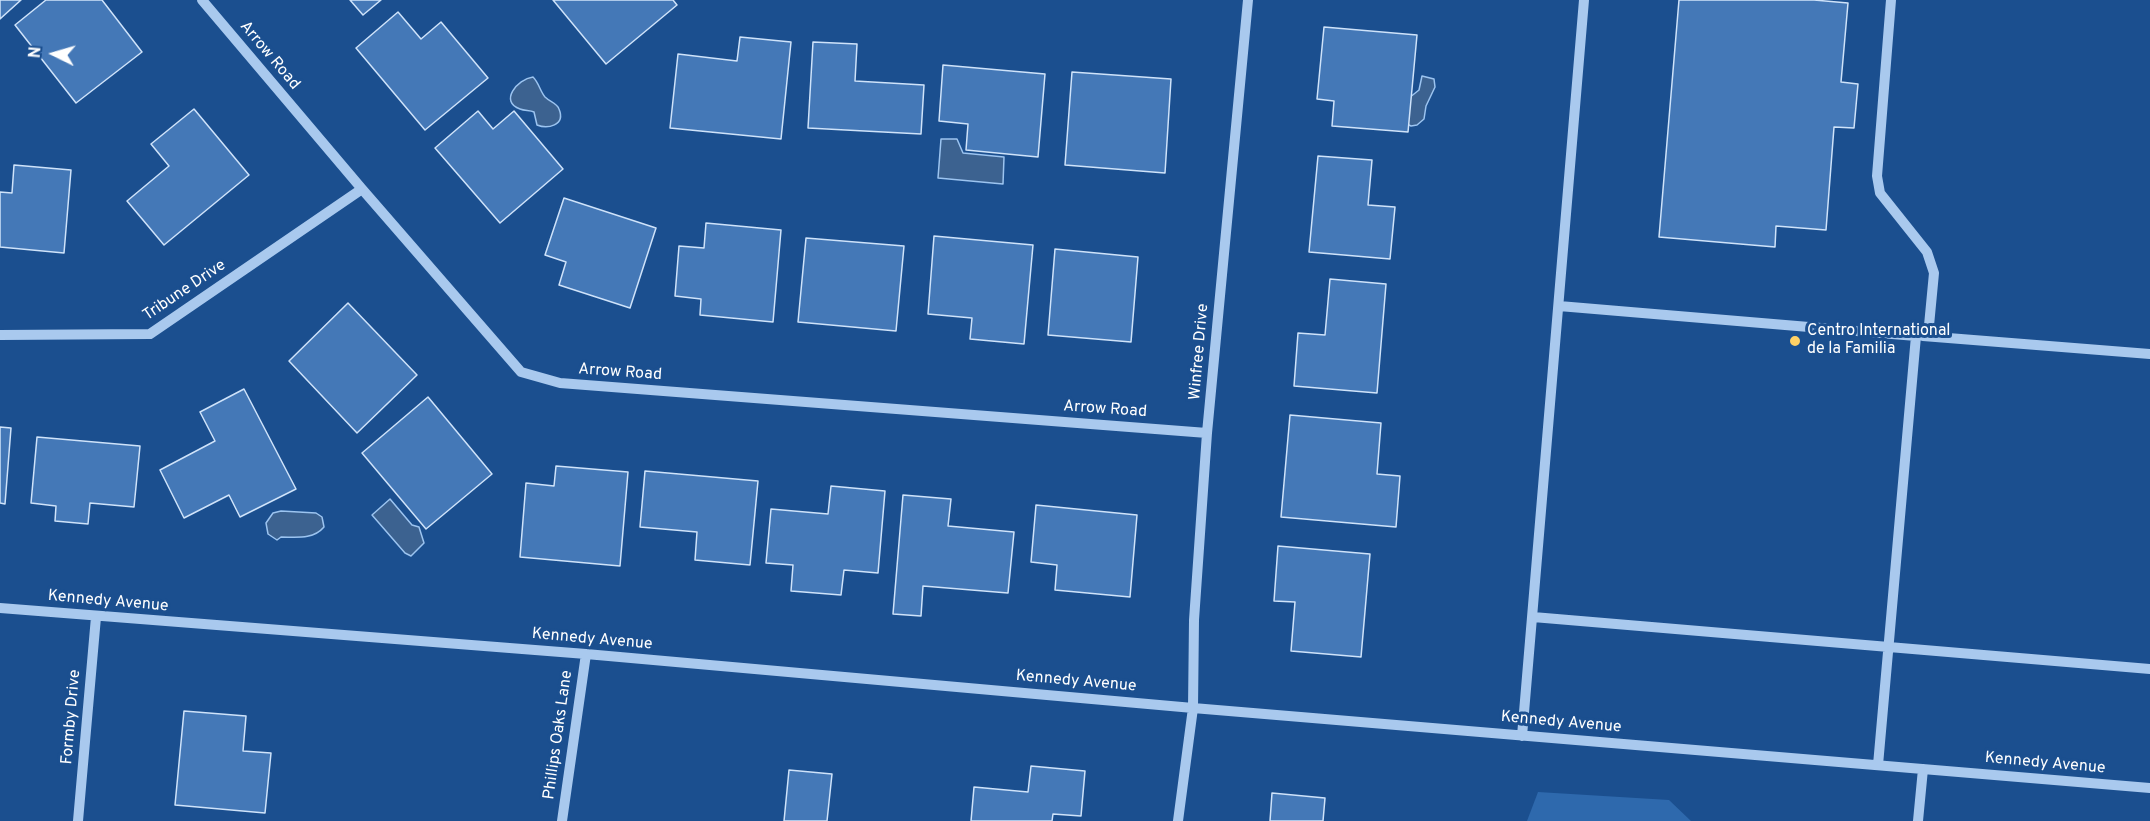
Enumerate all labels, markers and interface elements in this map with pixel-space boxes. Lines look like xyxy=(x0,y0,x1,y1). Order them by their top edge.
street label: Arrow Road xyxy=(235,18,303,94)
north arrow xyxy=(24,24,84,84)
text: N xyxy=(26,46,47,59)
street label: Tribune Drive xyxy=(140,256,230,326)
street label: Winfree Drive xyxy=(1186,303,1214,401)
place label: Centro International de la Familia xyxy=(1807,322,1951,360)
marker: Centro International de la Familia xyxy=(1788,334,1802,348)
street label: Arrow Road xyxy=(578,360,662,386)
street label: Arrow Road xyxy=(1063,397,1147,423)
street label: Kennedy Avenue xyxy=(47,587,169,617)
street label: Kennedy Avenue xyxy=(531,625,653,655)
street label: Kennedy Avenue xyxy=(1015,667,1137,697)
street label: Formby Drive xyxy=(58,669,86,765)
street label: Phillips Oaks Lane xyxy=(540,669,578,801)
street label: Kennedy Avenue xyxy=(1500,708,1622,738)
street label: Kennedy Avenue xyxy=(1984,749,2106,779)

